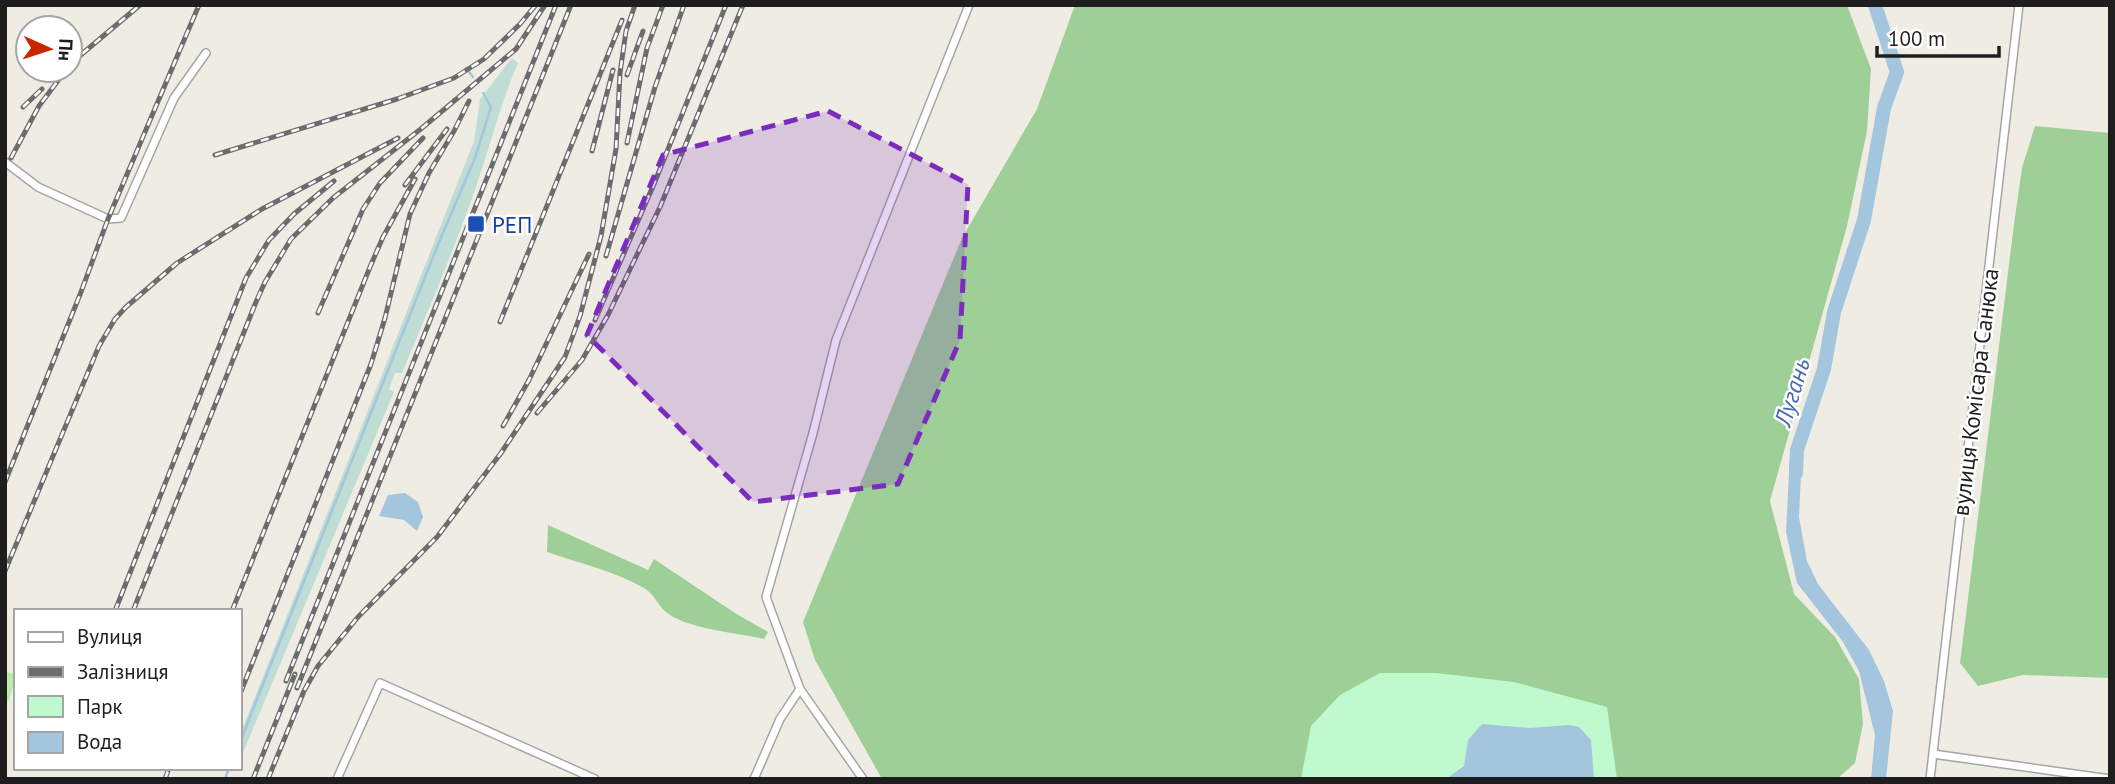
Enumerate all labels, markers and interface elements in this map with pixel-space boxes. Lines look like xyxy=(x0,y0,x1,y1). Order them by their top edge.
north arrow xyxy=(14,14,84,84)
scale bar xyxy=(1877,14,2000,58)
text: 100 m xyxy=(1888,25,1945,52)
text: Пн xyxy=(53,38,79,62)
place label: РЕП xyxy=(492,210,532,239)
marker: РЕП xyxy=(466,214,486,234)
street label: вулиця Комісара Санюка xyxy=(1945,267,2005,517)
water label: Лугань xyxy=(1766,354,1817,432)
legend xyxy=(14,609,242,770)
text: Вулиця xyxy=(77,623,142,650)
text: Залізниця xyxy=(77,658,169,685)
text: Парк xyxy=(77,693,123,720)
text: Вода xyxy=(77,728,122,755)

